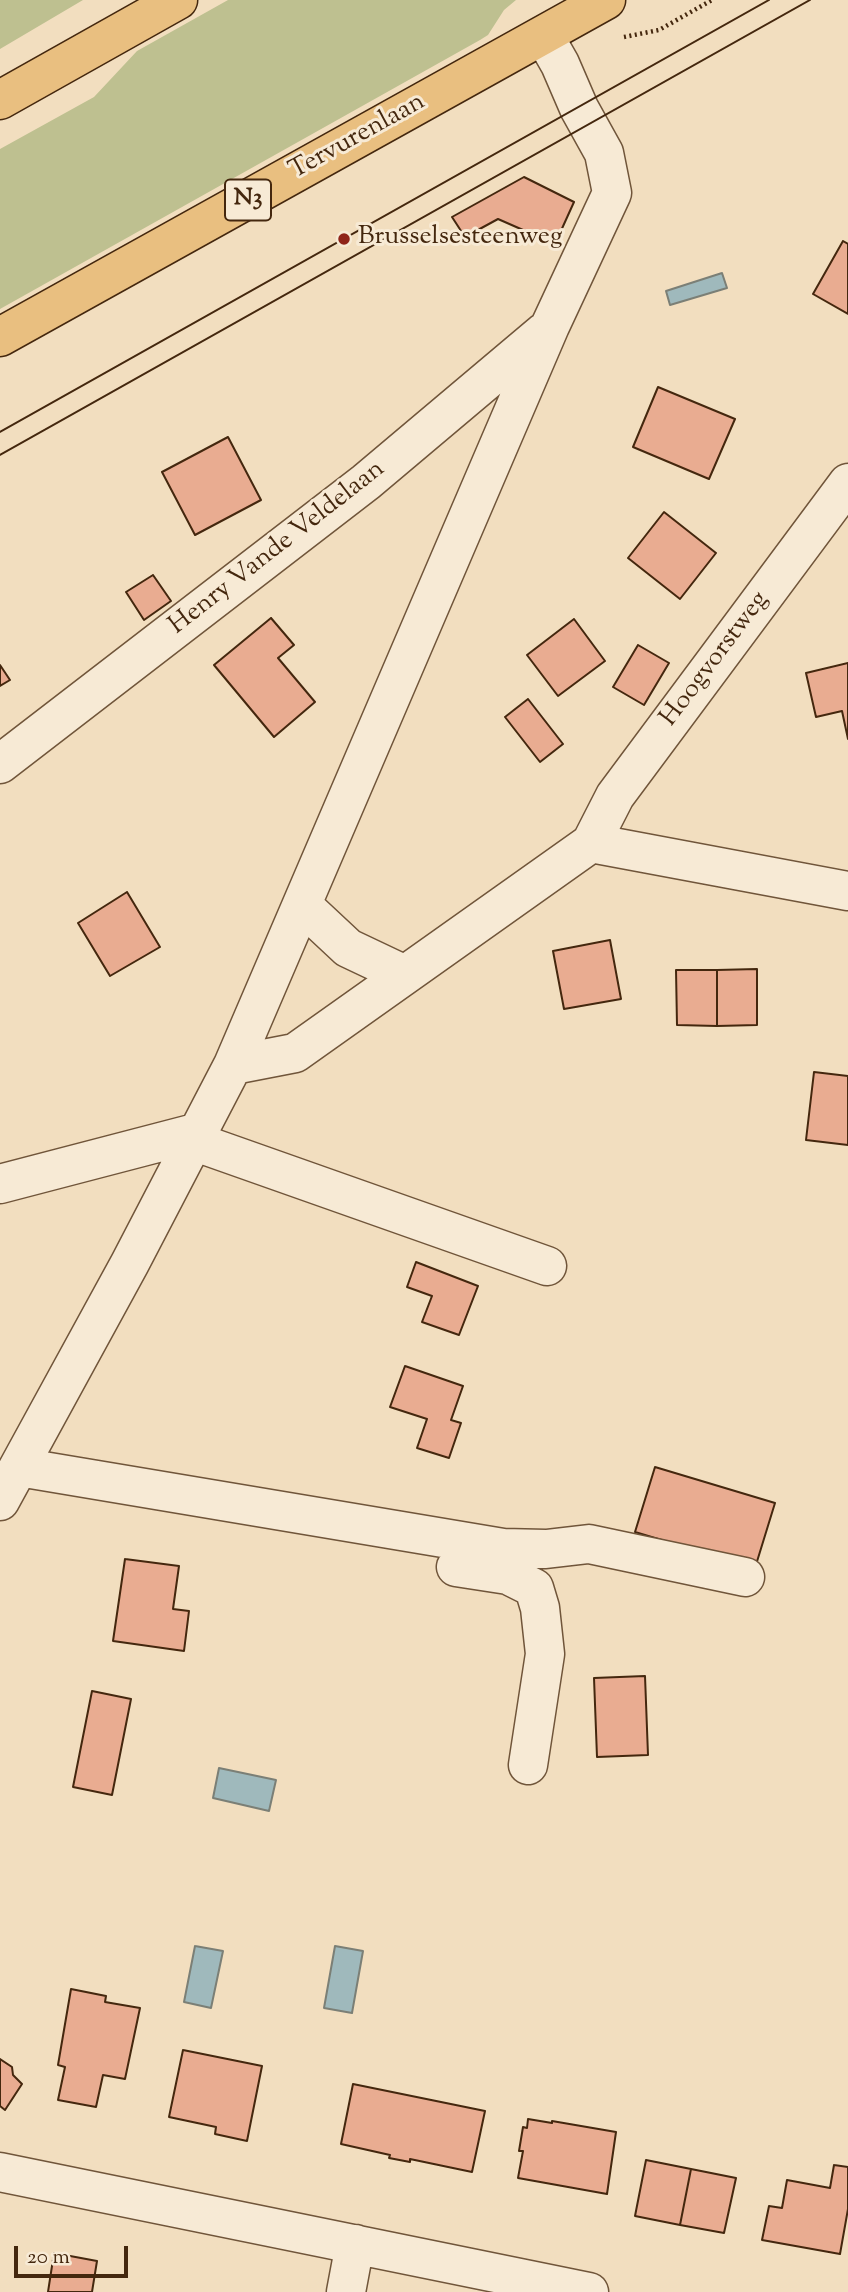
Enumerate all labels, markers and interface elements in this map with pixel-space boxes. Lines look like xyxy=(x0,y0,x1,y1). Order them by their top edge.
street label: Tervurenlaan xyxy=(285,88,431,188)
road number: N3 xyxy=(225,180,271,220)
place label: Brusselsesteenweg xyxy=(358,223,563,255)
marker: Brusselsesteenweg xyxy=(336,231,352,247)
street label: Henry Vande Veldelaan xyxy=(164,455,392,643)
street label: Hoogvorstweg xyxy=(655,586,777,734)
scale bar xyxy=(18,2232,131,2276)
text: 20 m xyxy=(27,2243,70,2273)

